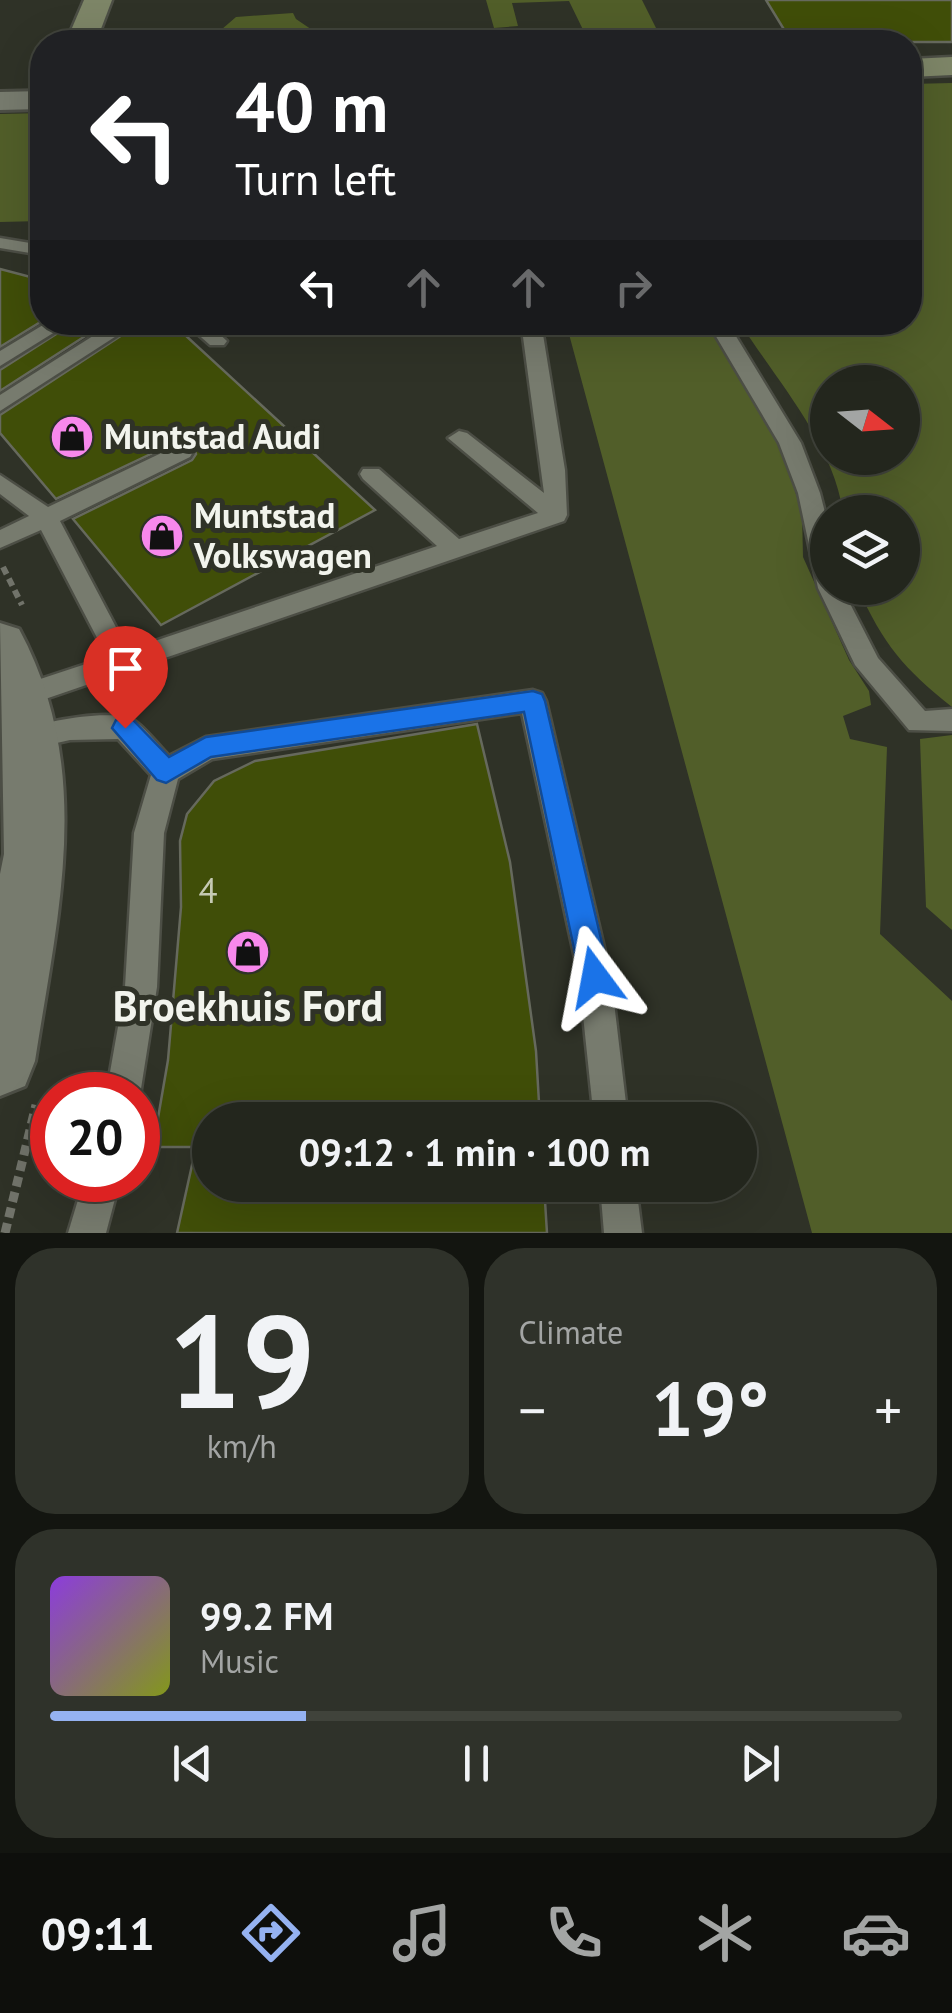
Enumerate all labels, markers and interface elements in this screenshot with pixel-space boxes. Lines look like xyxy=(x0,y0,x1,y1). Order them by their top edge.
text: 40 m xyxy=(235,61,388,151)
icon: left xyxy=(70,70,200,200)
text: Turn left xyxy=(235,149,396,207)
icon: left xyxy=(291,260,346,315)
icon: ahead xyxy=(396,260,451,315)
icon: ahead xyxy=(501,260,556,315)
icon: right xyxy=(606,260,661,315)
north arrow xyxy=(810,365,920,475)
map controls xyxy=(810,365,920,605)
place label: Muntstad Audi xyxy=(104,413,321,459)
shop icon: Muntstad Audi xyxy=(49,414,95,460)
place label: Muntstad Volkswagen xyxy=(193,492,372,578)
button: layers xyxy=(810,495,920,605)
shop icon: Muntstad Volkswagen xyxy=(139,513,185,559)
pin xyxy=(83,626,168,729)
icon: arrive xyxy=(98,641,153,696)
house number: 4 xyxy=(198,867,218,913)
position arrow xyxy=(543,925,647,1029)
shop icon: Broekhuis Ford xyxy=(225,929,271,975)
place label: Broekhuis Ford xyxy=(113,978,383,1033)
speed limit sign: 20 xyxy=(30,1072,160,1202)
text: 09:12 · 1 min · 100 m xyxy=(299,1127,650,1176)
text: 19 xyxy=(168,1276,315,1444)
text: Climate xyxy=(519,1311,623,1353)
text: 19° xyxy=(651,1360,769,1457)
text: − xyxy=(519,1374,546,1445)
text: + xyxy=(874,1374,902,1445)
text: km/h xyxy=(207,1425,277,1467)
text: 99.2 FM xyxy=(200,1591,333,1640)
text: Music xyxy=(200,1640,279,1682)
icon: previous xyxy=(165,1736,220,1791)
icon: pause xyxy=(449,1736,504,1791)
icon: next xyxy=(733,1736,788,1791)
icon: directions xyxy=(236,1898,306,1968)
icon: music xyxy=(387,1898,457,1968)
icon: phone xyxy=(539,1898,609,1968)
icon: climate xyxy=(690,1898,760,1968)
icon: car xyxy=(841,1898,911,1968)
text: 09:11 xyxy=(41,1904,155,1962)

